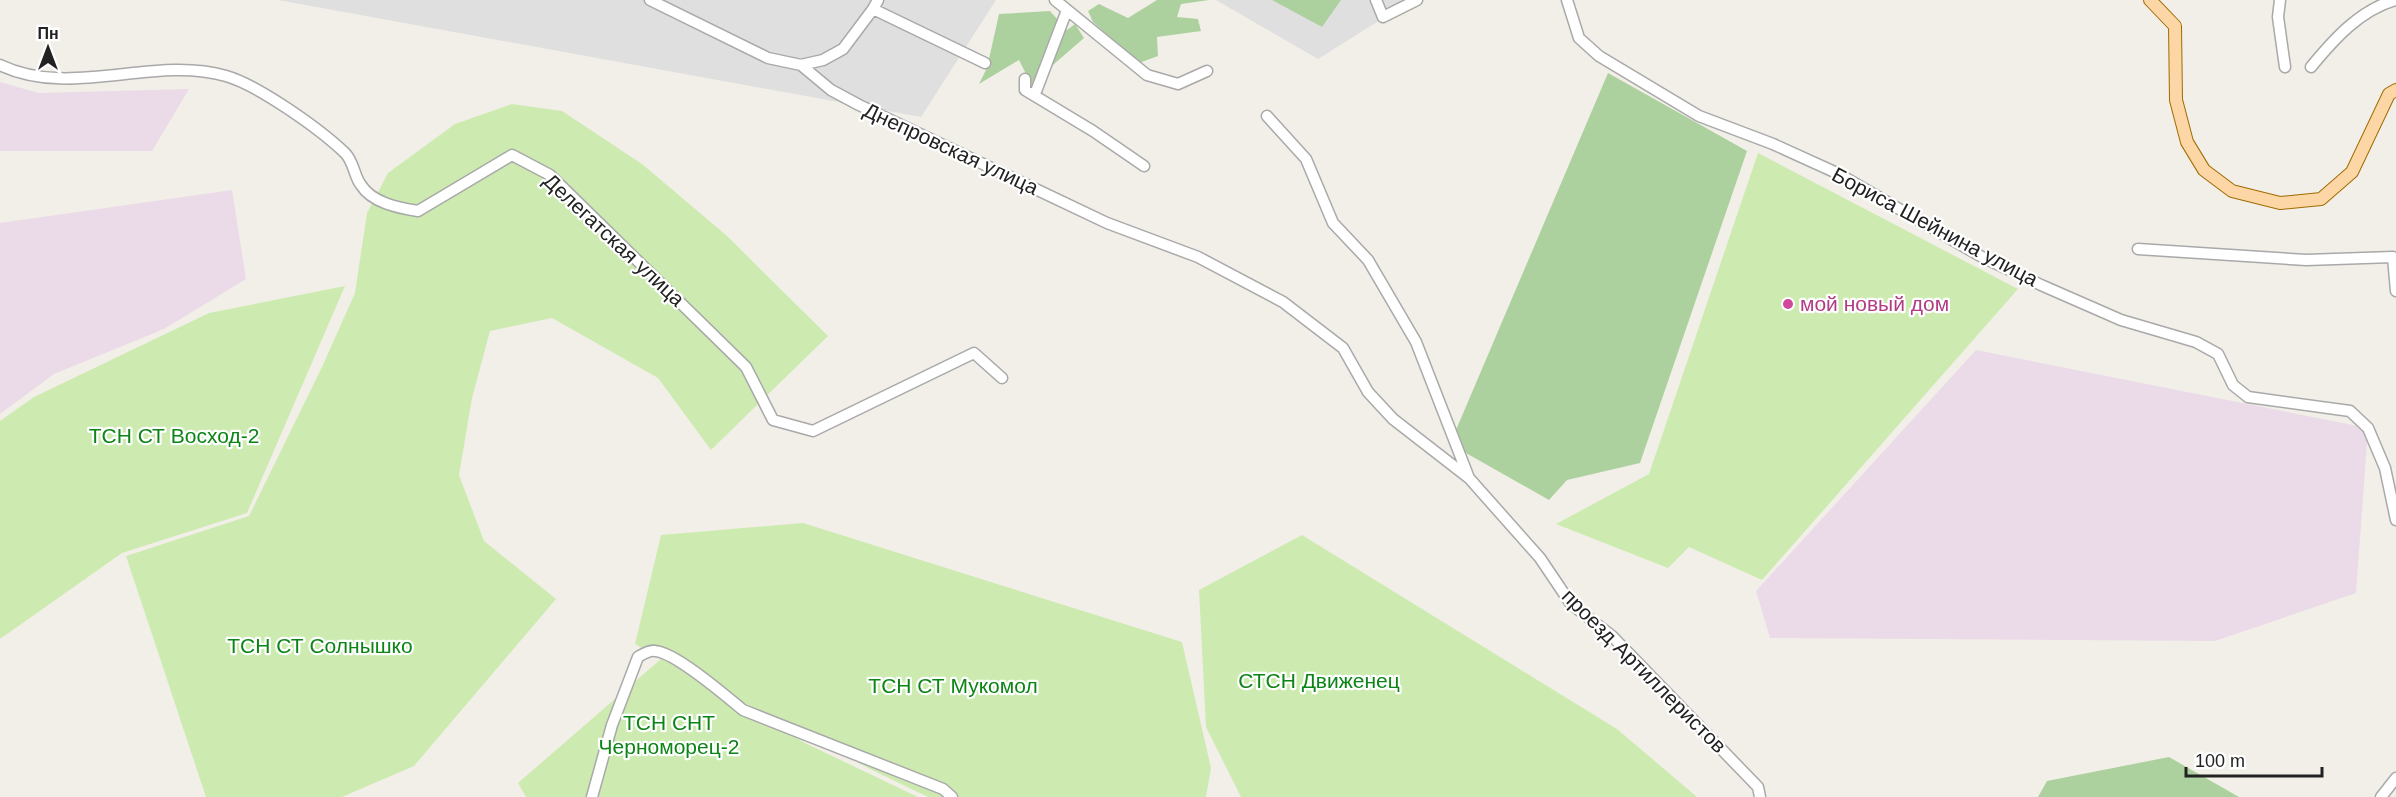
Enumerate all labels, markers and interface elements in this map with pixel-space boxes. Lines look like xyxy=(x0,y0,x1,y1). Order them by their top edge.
north arrow xyxy=(18,18,78,78)
text: Пн xyxy=(37,25,59,42)
street label: Днепровская улица xyxy=(860,98,1042,199)
street label: Бориса Шейнина улица xyxy=(1828,162,2042,291)
street label: Делегатская улица xyxy=(539,169,690,311)
place label: мой новый дом xyxy=(1800,292,1949,315)
marker: мой новый дом xyxy=(1781,297,1795,311)
park label: ТСН СТ Восход-2 xyxy=(89,424,259,447)
street label: проезд Артиллеристов xyxy=(1558,584,1731,757)
park label: ТСН СТ Солнышко xyxy=(227,634,413,657)
park label: СТСН Движенец xyxy=(1238,669,1400,692)
park label: ТСН СТ Мукомол xyxy=(868,674,1038,697)
park label: ТСН СНТ Черноморец-2 xyxy=(599,711,739,758)
scale bar xyxy=(2186,740,2322,778)
text: 100 m xyxy=(2195,751,2245,771)

